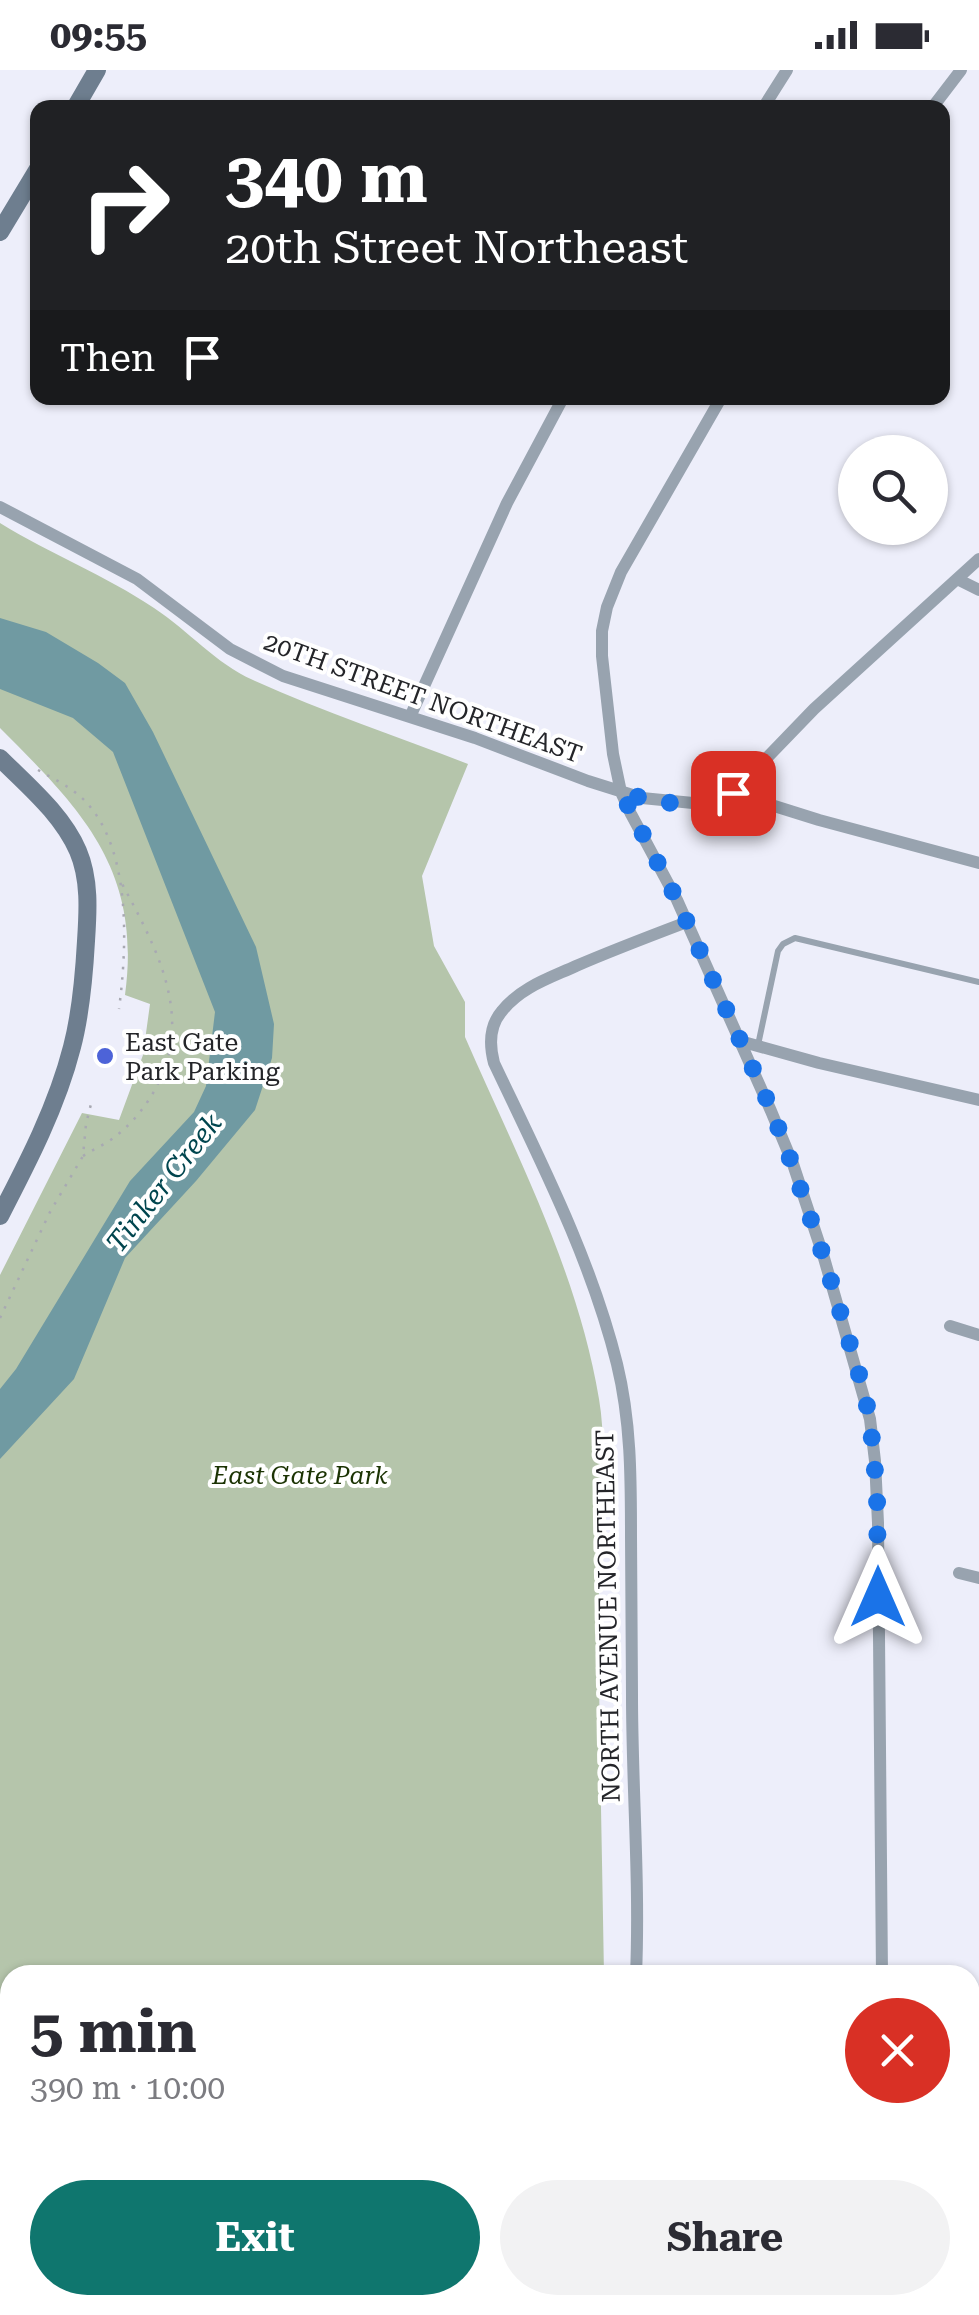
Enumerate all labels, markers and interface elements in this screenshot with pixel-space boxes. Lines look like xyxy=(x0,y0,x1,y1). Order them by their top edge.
text: 09:55 xyxy=(50,13,147,57)
text: 340 m xyxy=(225,137,428,219)
icon: right xyxy=(60,140,190,270)
text: 20th Street Northeast xyxy=(225,221,688,274)
icon: arrive xyxy=(175,330,230,385)
text: Then xyxy=(60,336,155,380)
map controls xyxy=(838,435,948,545)
button: search xyxy=(838,435,948,545)
street label: 20TH STREET NORTHEAST xyxy=(260,627,586,769)
pin xyxy=(691,751,776,836)
icon: arrive xyxy=(706,766,761,821)
place label: East Gate Park Parking xyxy=(125,1028,281,1086)
marker: East Gate Park Parking xyxy=(94,1045,116,1067)
water label: Tinker Creek xyxy=(99,1106,229,1259)
street label: NORTH AVENUE NORTHEAST xyxy=(590,1429,626,1803)
park label: East Gate Park xyxy=(211,1461,388,1490)
position arrow xyxy=(826,1545,930,1649)
text: 5 min xyxy=(30,1996,197,2067)
button: close xyxy=(845,1998,950,2103)
text: 390 m · 10:00 xyxy=(30,2069,225,2107)
button: Exit xyxy=(30,2180,480,2295)
button: Share xyxy=(500,2180,950,2295)

